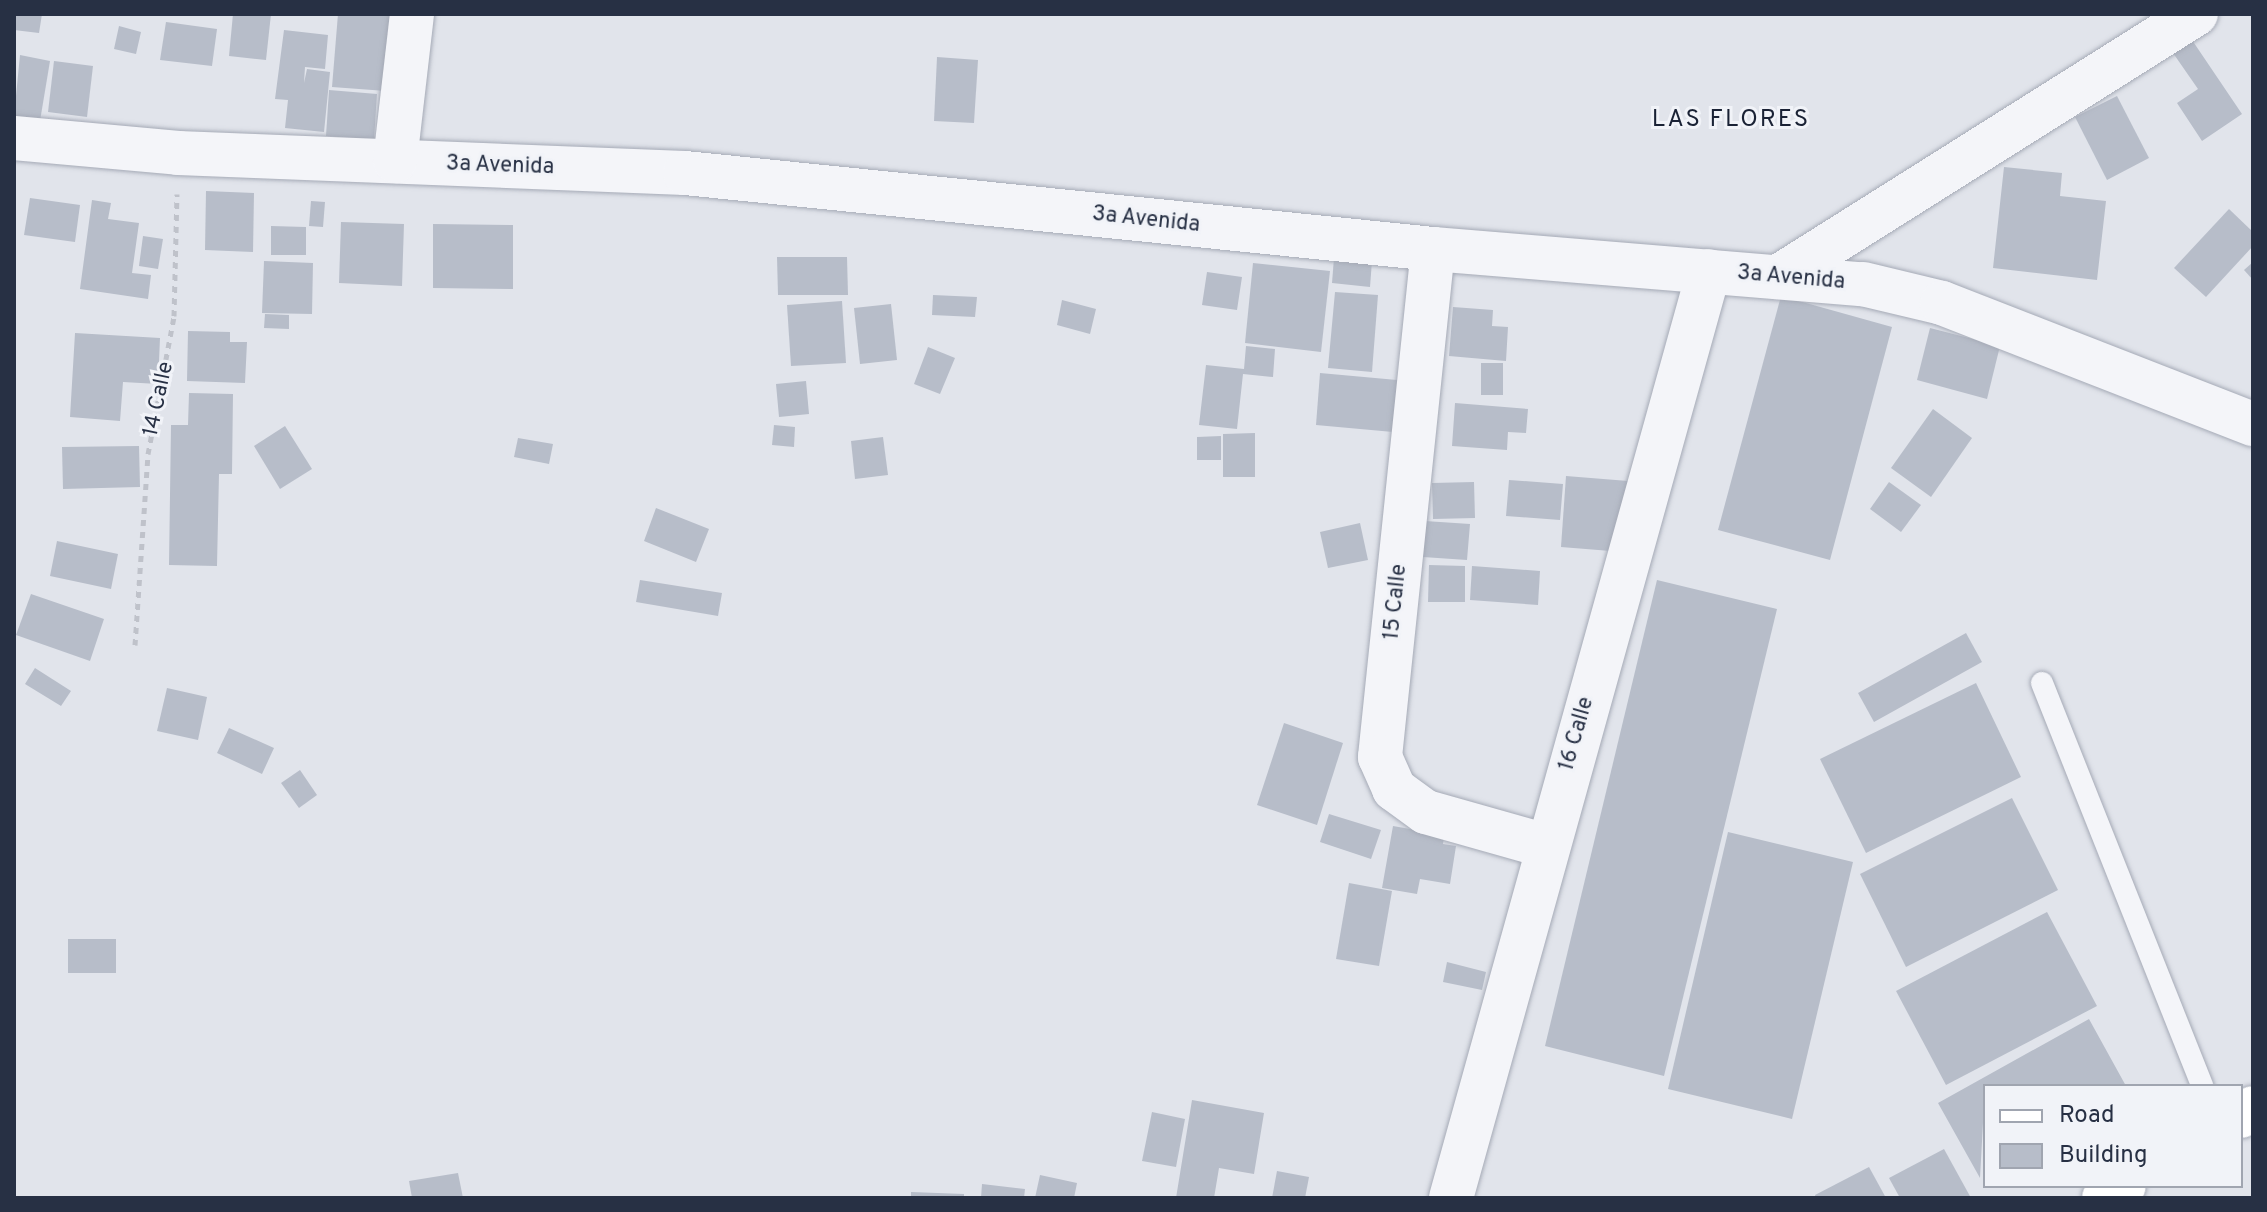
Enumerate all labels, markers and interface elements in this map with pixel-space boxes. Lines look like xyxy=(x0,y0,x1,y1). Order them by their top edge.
district label: LAS FLORES xyxy=(1652,107,1810,135)
street label: 3a Avenida xyxy=(445,151,555,181)
street label: 3a Avenida xyxy=(1090,201,1202,239)
street label: 3a Avenida xyxy=(1735,260,1847,296)
street label: 14 Calle xyxy=(138,359,180,439)
street label: 15 Calle xyxy=(1379,563,1413,641)
street label: 16 Calle xyxy=(1554,694,1600,774)
legend xyxy=(1983,1084,2243,1188)
text: Road xyxy=(2059,1101,2115,1131)
text: Building xyxy=(2059,1141,2148,1171)

